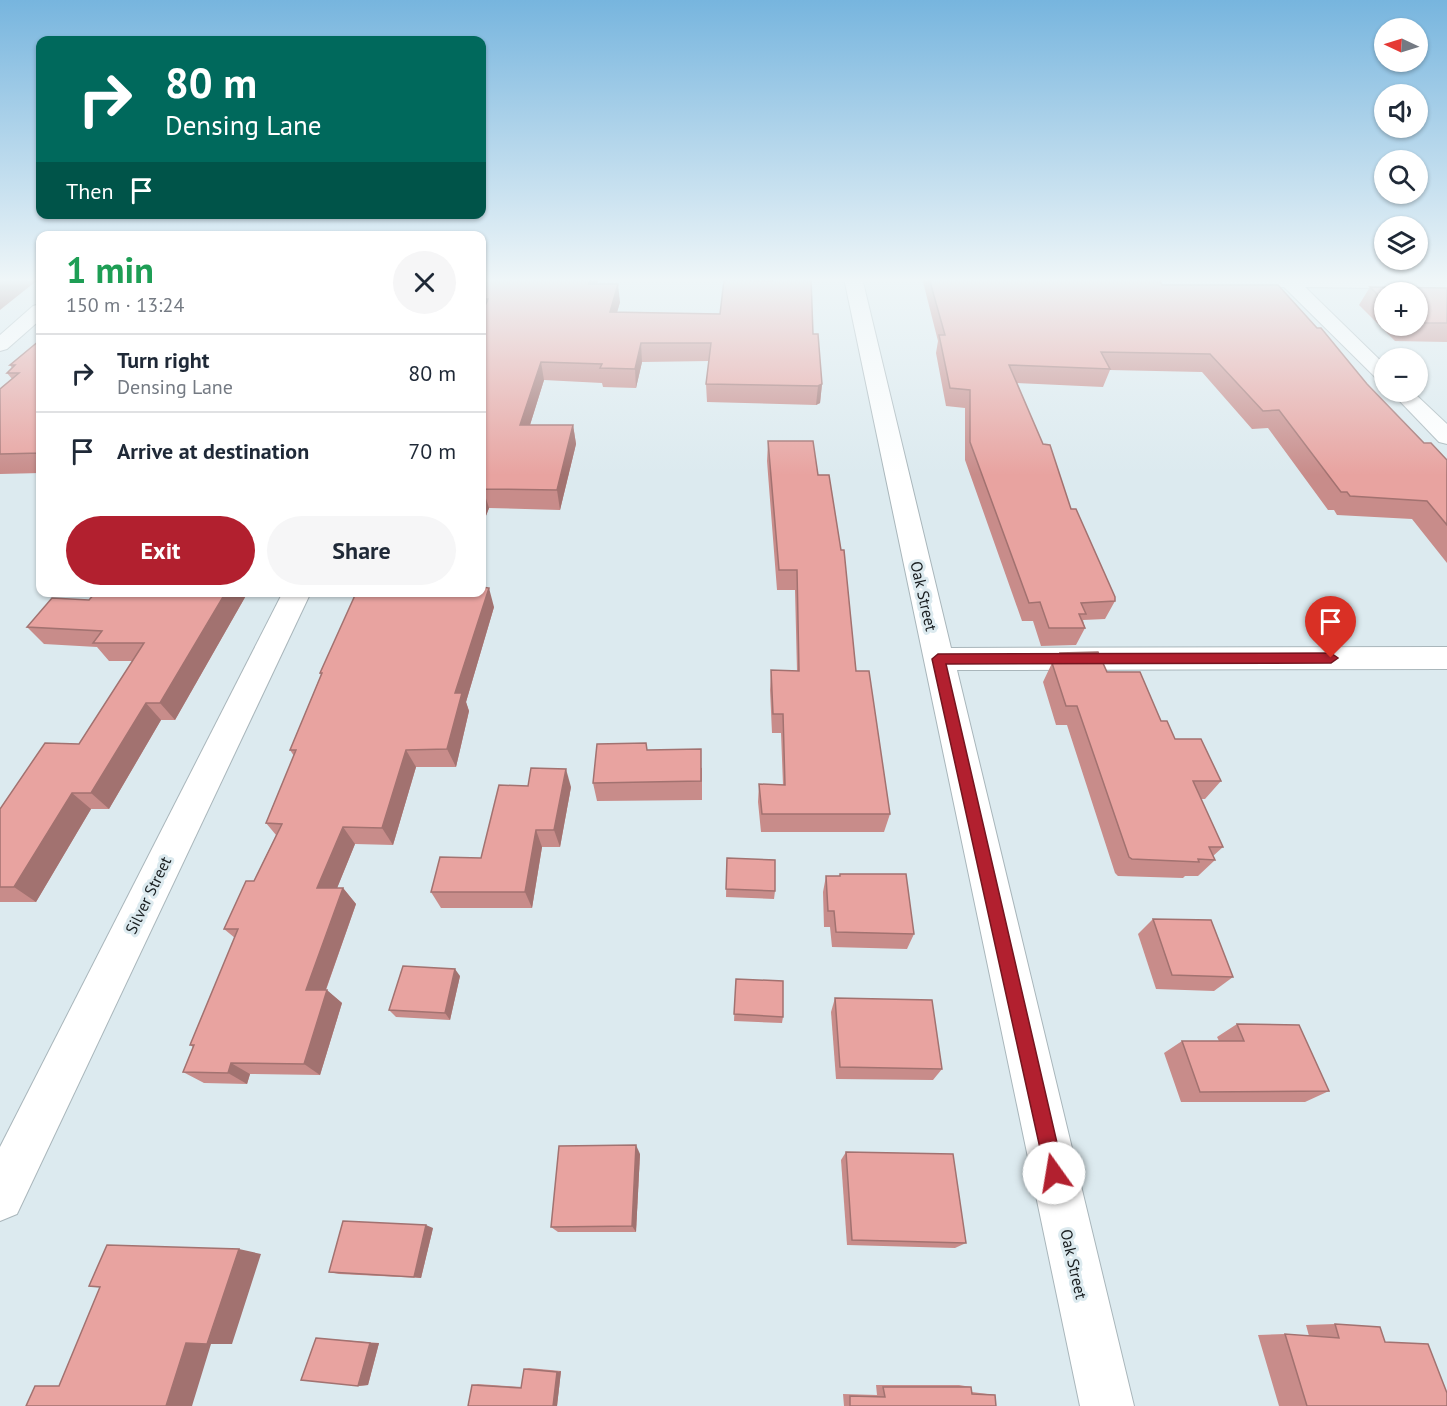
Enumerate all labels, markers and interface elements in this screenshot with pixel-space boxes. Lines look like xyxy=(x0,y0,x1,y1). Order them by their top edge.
north arrow xyxy=(1374,18,1428,72)
map controls xyxy=(1374,18,1428,402)
text: 80 m xyxy=(165,55,257,110)
icon: right xyxy=(66,60,144,138)
button: sound xyxy=(1374,84,1428,138)
text: Densing Lane xyxy=(165,108,322,142)
button: search xyxy=(1374,150,1428,204)
icon: arrive xyxy=(125,174,158,207)
text: Then xyxy=(66,177,113,205)
button: layers xyxy=(1374,216,1428,270)
text: 1 min xyxy=(66,246,154,293)
button: close xyxy=(393,251,456,314)
button: + xyxy=(1374,282,1428,336)
text: 150 m · 13:24 xyxy=(66,292,184,318)
text: Turn right xyxy=(117,346,209,374)
button: − xyxy=(1374,348,1428,402)
icon: right xyxy=(66,357,99,390)
text: 80 m xyxy=(408,359,456,387)
text: Densing Lane xyxy=(117,374,233,400)
icon: arrive xyxy=(66,435,99,468)
text: Arrive at destination xyxy=(117,437,309,465)
text: 70 m xyxy=(408,437,456,465)
button: Exit xyxy=(66,516,255,585)
button: Share xyxy=(267,516,456,585)
street label: Oak Street xyxy=(906,559,942,633)
pin xyxy=(1305,596,1356,658)
icon: arrive xyxy=(1314,605,1347,638)
street label: Silver Street xyxy=(121,852,176,937)
position arrow xyxy=(1022,1141,1086,1205)
street label: Oak Street xyxy=(1056,1227,1092,1301)

